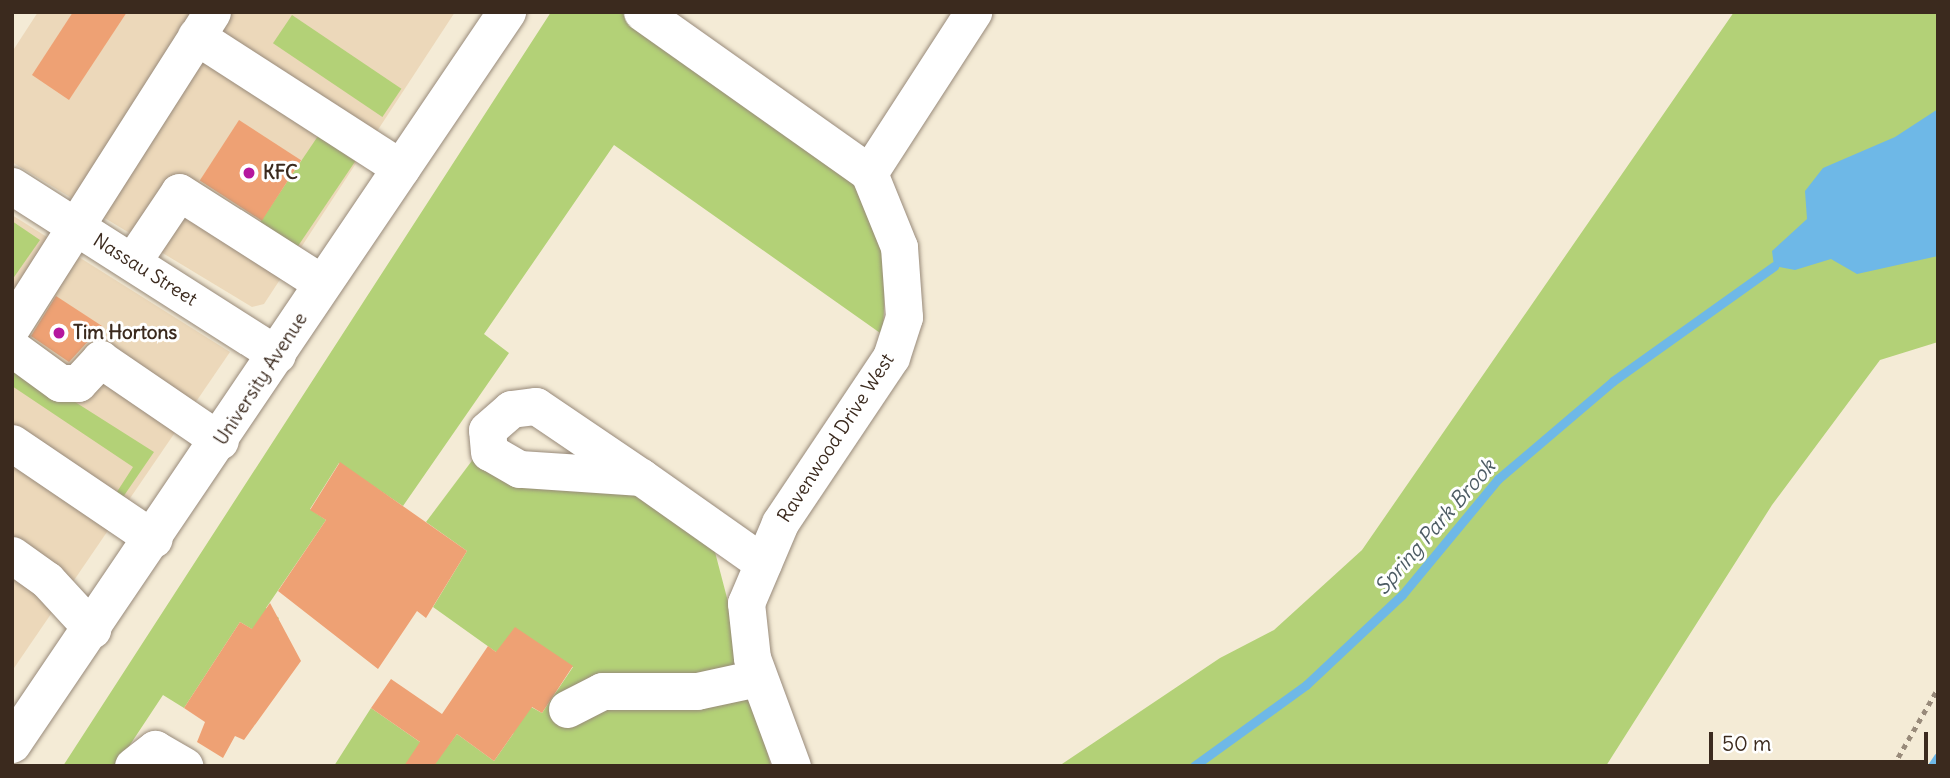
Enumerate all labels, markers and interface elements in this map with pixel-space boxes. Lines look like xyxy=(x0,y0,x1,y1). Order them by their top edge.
place label: KFC xyxy=(263,162,298,184)
marker: KFC xyxy=(241,165,257,181)
street label: Nassau Street xyxy=(89,229,201,311)
street label: University Avenue xyxy=(210,308,312,450)
place label: Tim Hortons xyxy=(73,322,177,344)
marker: Tim Hortons xyxy=(51,325,67,341)
street label: Ravenwood Drive West xyxy=(773,349,899,527)
water label: Spring Park Brook xyxy=(1370,454,1500,600)
scale bar xyxy=(1712,718,1931,762)
text: 50 m xyxy=(1722,730,1771,757)

